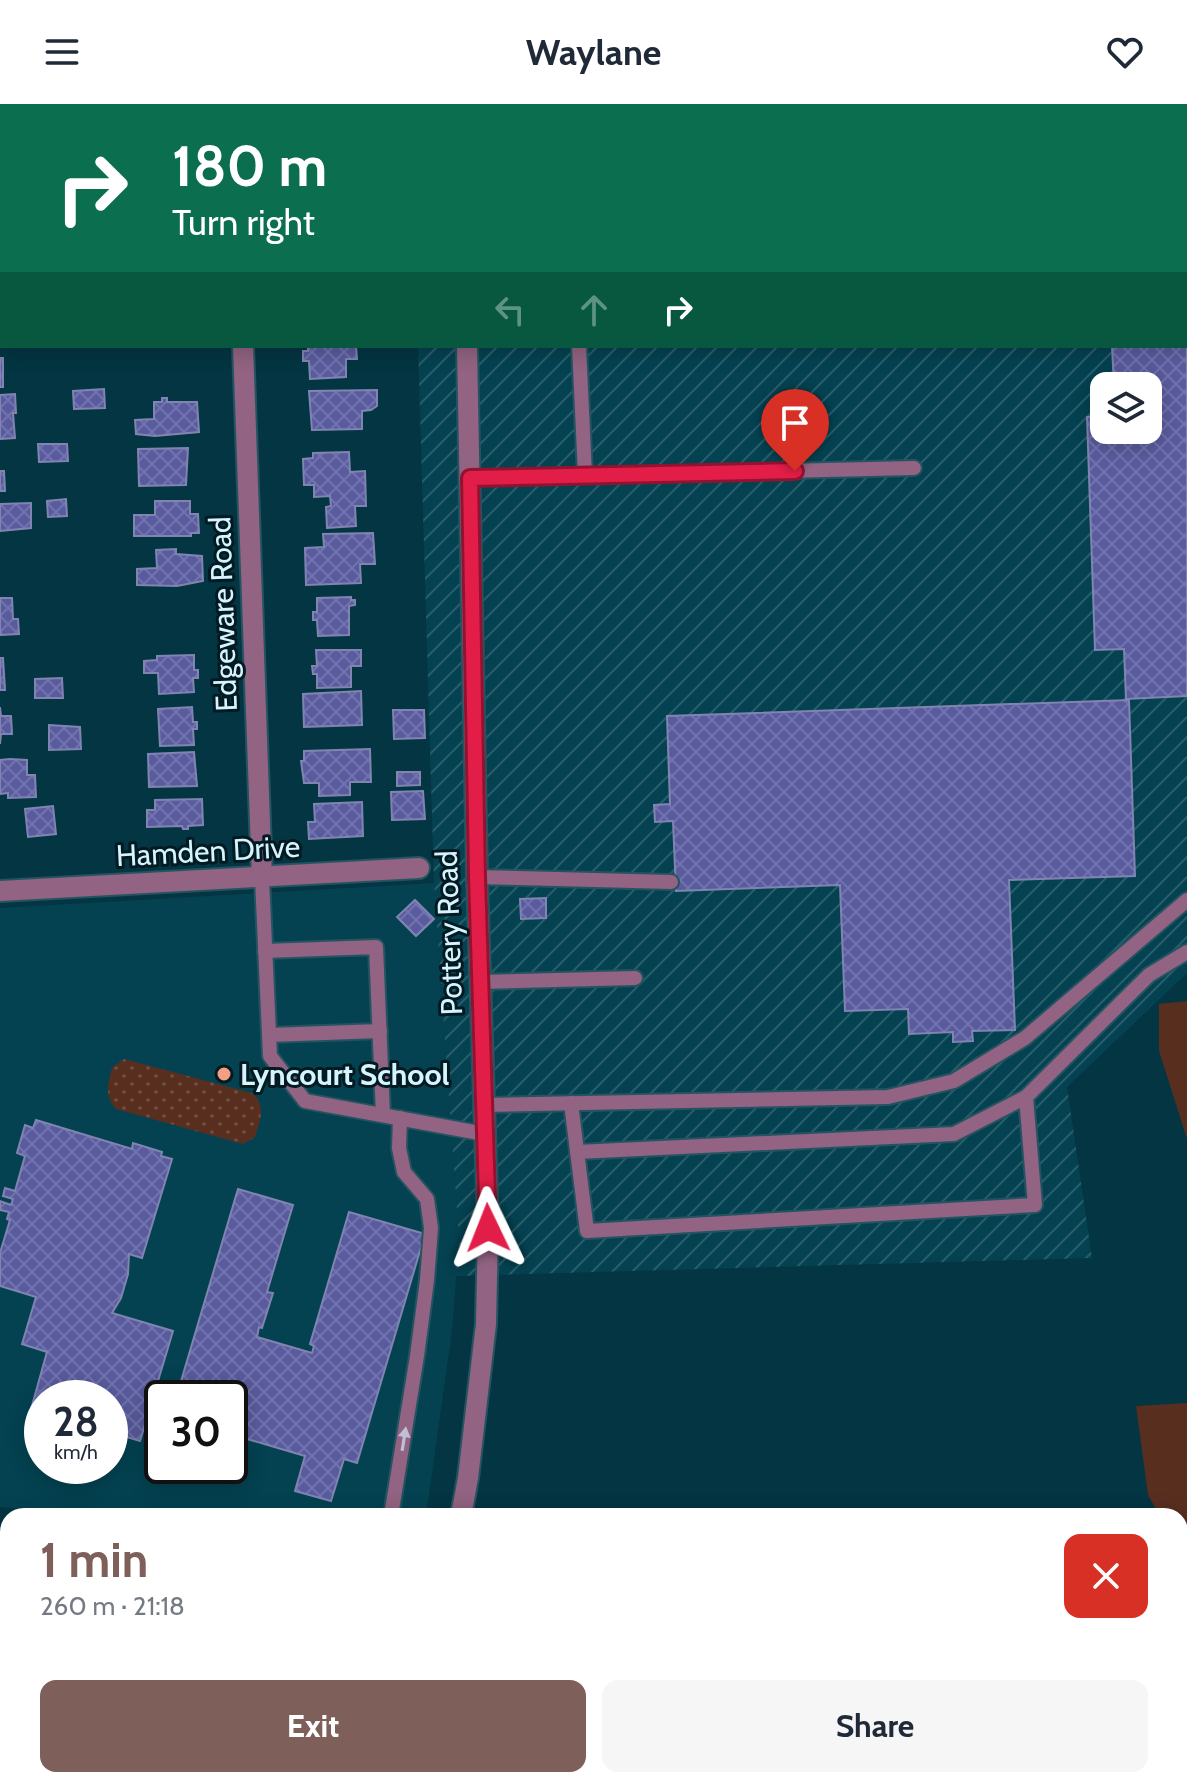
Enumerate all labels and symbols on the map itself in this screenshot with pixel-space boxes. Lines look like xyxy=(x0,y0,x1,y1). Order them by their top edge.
pin xyxy=(761,389,829,471)
street label: Edgeware Road xyxy=(201,516,245,712)
street label: Hamden Drive xyxy=(115,828,301,874)
street label: Pottery Road xyxy=(428,850,470,1016)
place label: Lyncourt School xyxy=(240,1056,450,1093)
marker: Lyncourt School xyxy=(215,1065,233,1083)
position arrow xyxy=(446,1186,530,1270)
speed limit sign: 30 xyxy=(144,1380,248,1484)
one-way arrow xyxy=(398,1426,410,1451)

